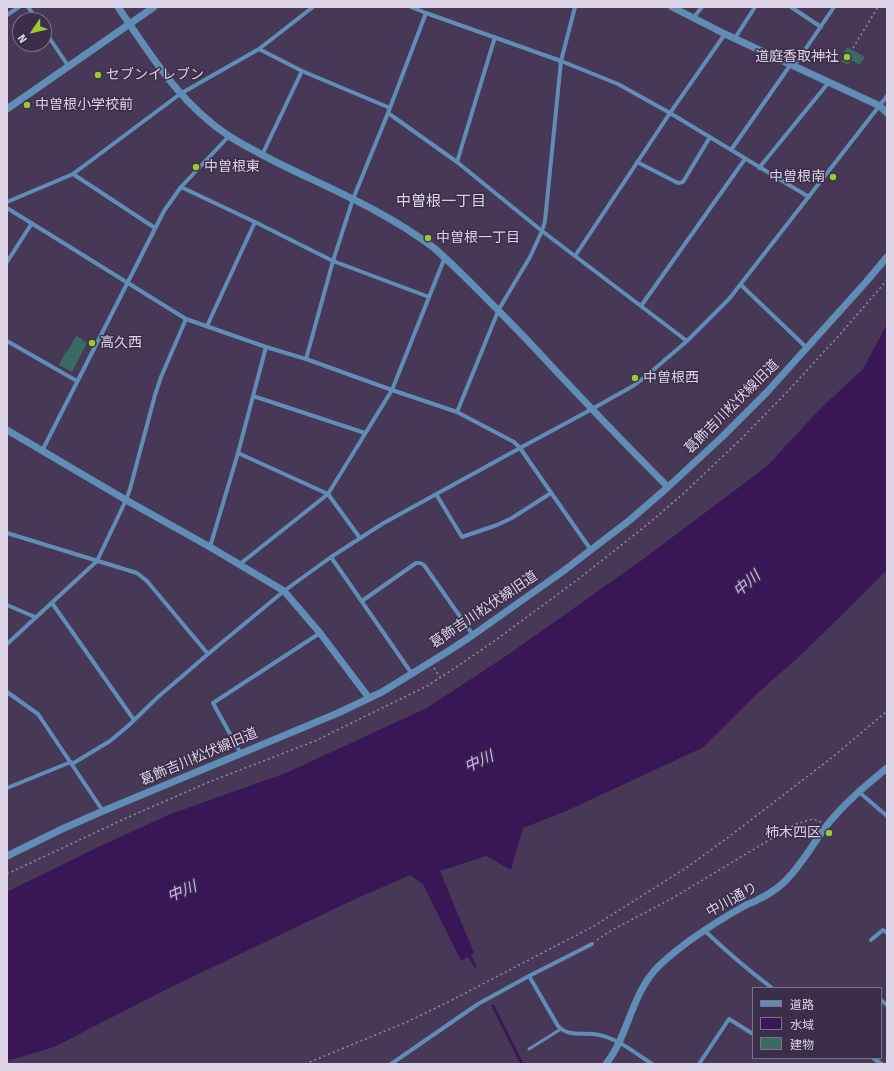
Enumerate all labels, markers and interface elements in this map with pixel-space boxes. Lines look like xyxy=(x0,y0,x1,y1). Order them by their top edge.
north arrow xyxy=(12,12,52,52)
text: N xyxy=(15,32,30,45)
place label: 道庭香取神社 xyxy=(755,49,839,65)
marker: 道庭香取神社 xyxy=(842,52,852,62)
place label: セブンイレブン xyxy=(106,67,204,83)
marker: セブンイレブン xyxy=(93,70,103,80)
place label: 中曽根小学校前 xyxy=(35,97,133,113)
marker: 中曽根小学校前 xyxy=(22,100,32,110)
place label: 中曽根東 xyxy=(204,159,260,175)
marker: 中曽根東 xyxy=(191,162,201,172)
place label: 中曽根南 xyxy=(769,169,825,185)
marker: 中曽根南 xyxy=(828,172,838,182)
district label: 中曽根一丁目 xyxy=(396,193,486,211)
place label: 中曽根一丁目 xyxy=(436,230,520,246)
marker: 中曽根一丁目 xyxy=(423,233,433,243)
place label: 高久西 xyxy=(100,335,142,351)
marker: 高久西 xyxy=(87,338,97,348)
street label: 葛飾吉川松伏線旧道 xyxy=(682,357,782,457)
place label: 中曽根西 xyxy=(643,370,699,386)
marker: 中曽根西 xyxy=(630,373,640,383)
water label: 中川 xyxy=(730,567,764,601)
street label: 葛飾吉川松伏線旧道 xyxy=(427,568,541,652)
street label: 葛飾吉川松伏線旧道 xyxy=(138,725,260,789)
water label: 中川 xyxy=(462,748,496,776)
place label: 柿木四区 xyxy=(765,825,821,841)
marker: 柿木四区 xyxy=(824,828,834,838)
water label: 中川 xyxy=(165,878,199,906)
street label: 中川通り xyxy=(703,879,761,921)
legend xyxy=(752,987,882,1059)
text: 道路 xyxy=(790,998,814,1012)
text: 水域 xyxy=(790,1018,814,1032)
text: 建物 xyxy=(790,1038,814,1052)

